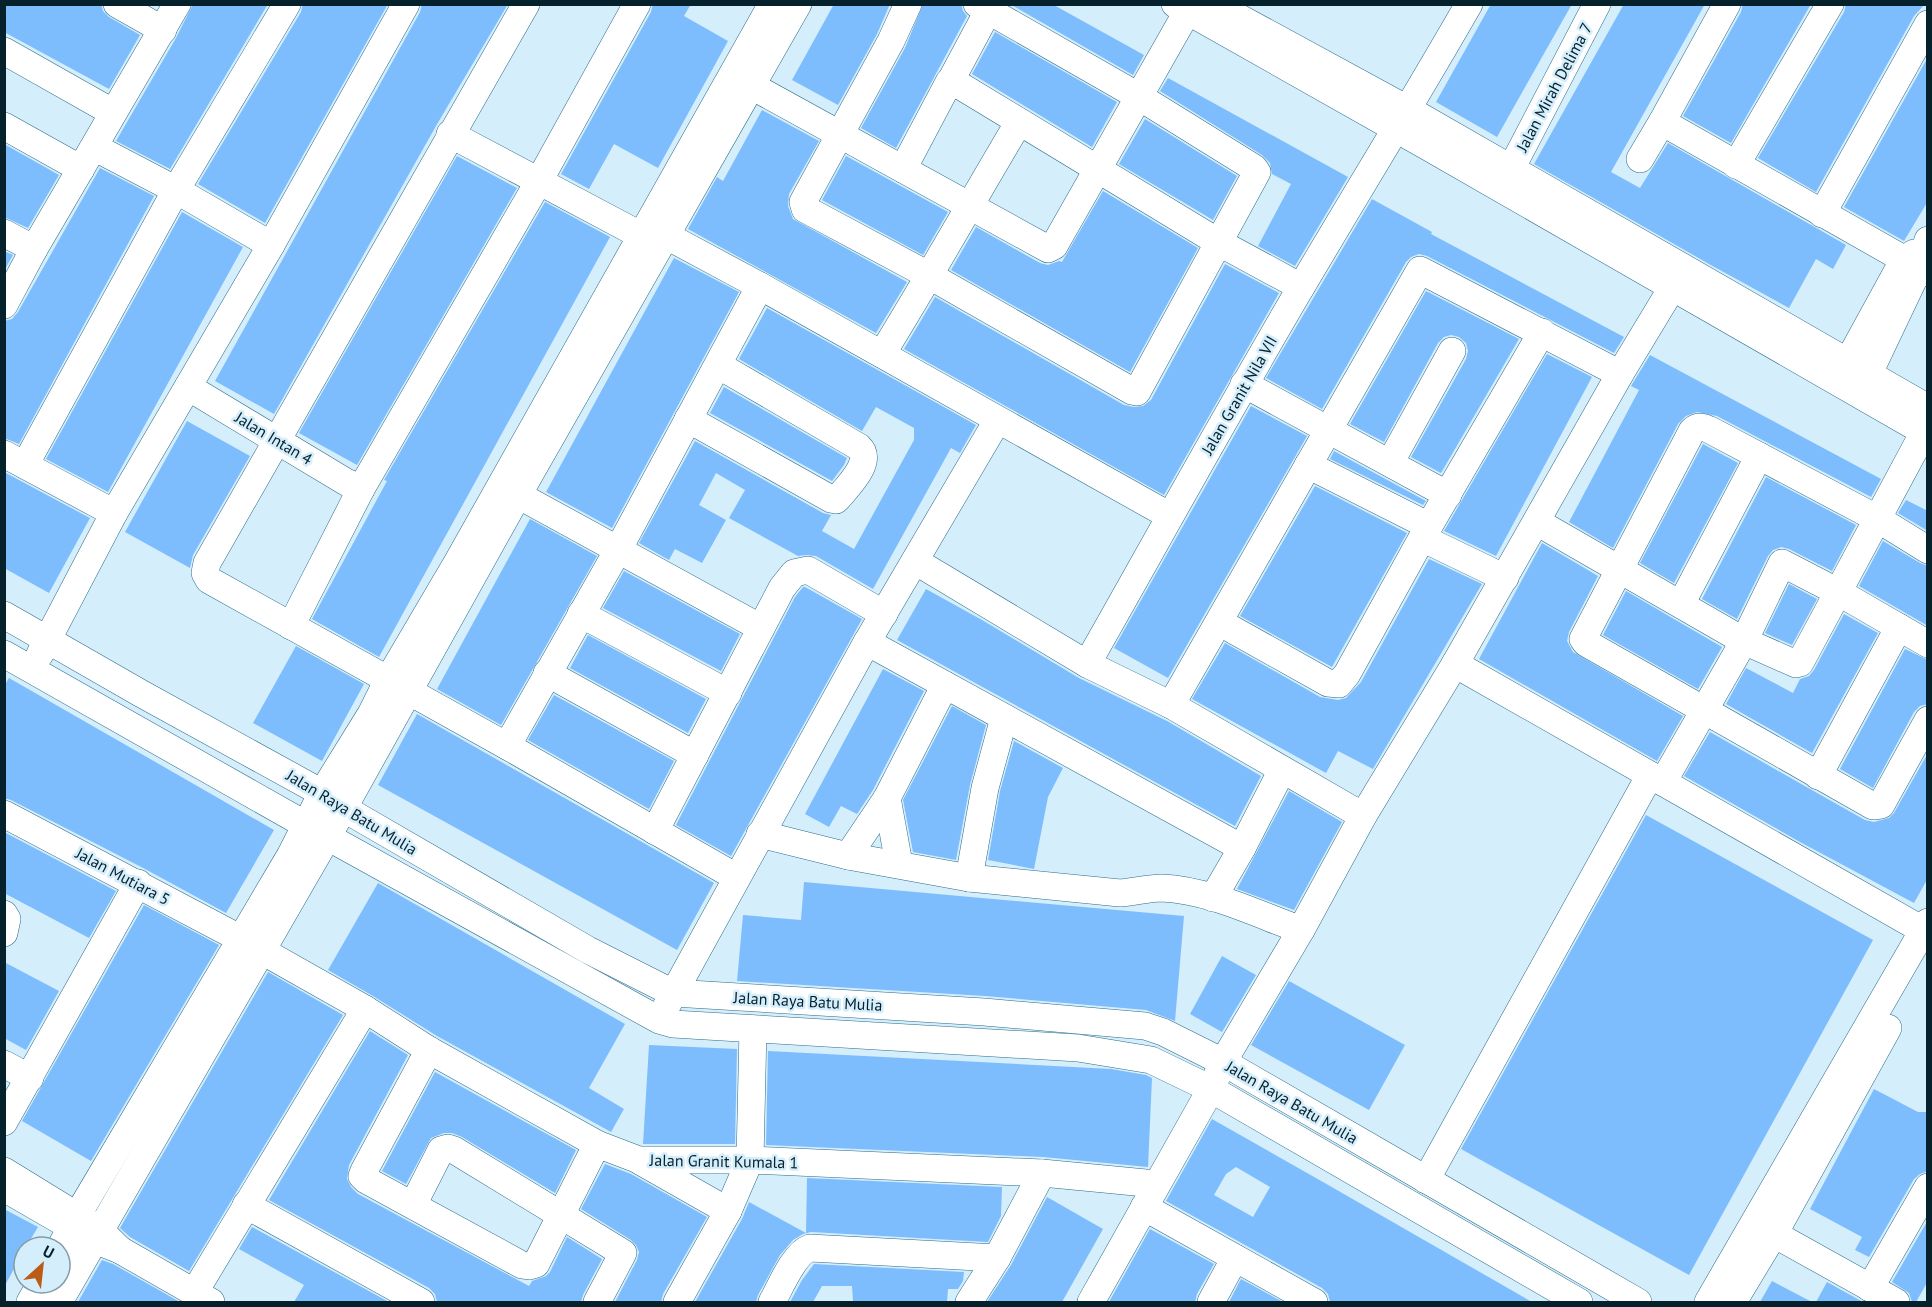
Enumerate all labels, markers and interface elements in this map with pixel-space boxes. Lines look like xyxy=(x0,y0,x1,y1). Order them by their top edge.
street label: Jalan Mirah Delima 7 xyxy=(1511,19,1596,156)
street label: Jalan Granit Nila VII xyxy=(1196,332,1281,459)
street label: Jalan Intan 4 xyxy=(231,407,317,469)
street label: Jalan Raya Batu Mulia xyxy=(282,765,421,859)
street label: Jalan Mutiara 5 xyxy=(72,842,173,909)
street label: Jalan Raya Batu Mulia xyxy=(732,987,883,1015)
street label: Jalan Raya Batu Mulia xyxy=(1222,1056,1362,1148)
street label: Jalan Granit Kumala 1 xyxy=(649,1150,798,1172)
north arrow xyxy=(12,1235,72,1295)
text: U xyxy=(40,1240,58,1263)

